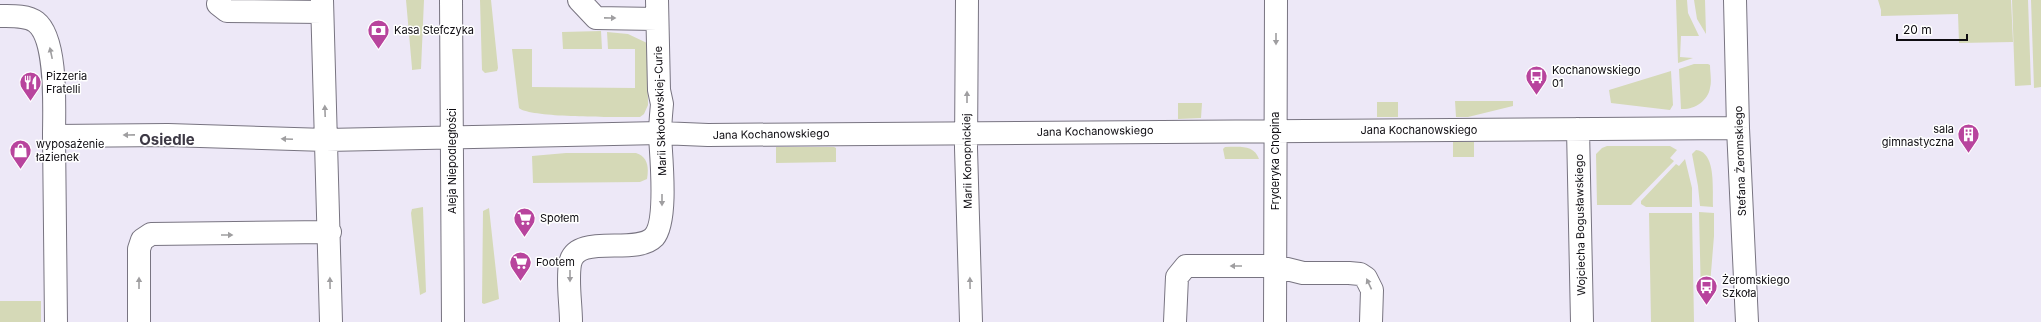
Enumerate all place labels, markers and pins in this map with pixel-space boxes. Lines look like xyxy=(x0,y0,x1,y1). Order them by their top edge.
bank icon: Kasa Stefczyka xyxy=(366,17,392,50)
place label: Kasa Stefczyka xyxy=(394,23,474,37)
bus stop icon: Kochanowskiego 01 xyxy=(1524,63,1550,96)
place label: Kochanowskiego 01 xyxy=(1552,63,1641,90)
restaurant icon: Pizzeria Fratelli xyxy=(18,69,44,102)
place label: Pizzeria Fratelli xyxy=(46,69,87,96)
place label: sala gimnastyczna xyxy=(1882,122,1954,149)
building icon: sala gimnastyczna xyxy=(1956,122,1982,155)
shop icon: wyposażenie łazienek xyxy=(8,137,34,170)
place label: wyposażenie łazienek xyxy=(35,137,104,164)
supermarket icon: Społem xyxy=(512,205,538,238)
place label: Społem xyxy=(540,211,579,225)
supermarket icon: Footem xyxy=(508,249,534,282)
place label: Footem xyxy=(536,255,575,269)
bus stop icon: Żeromskiego Szkoła xyxy=(1693,273,1719,306)
place label: Żeromskiego Szkoła xyxy=(1722,273,1790,300)

